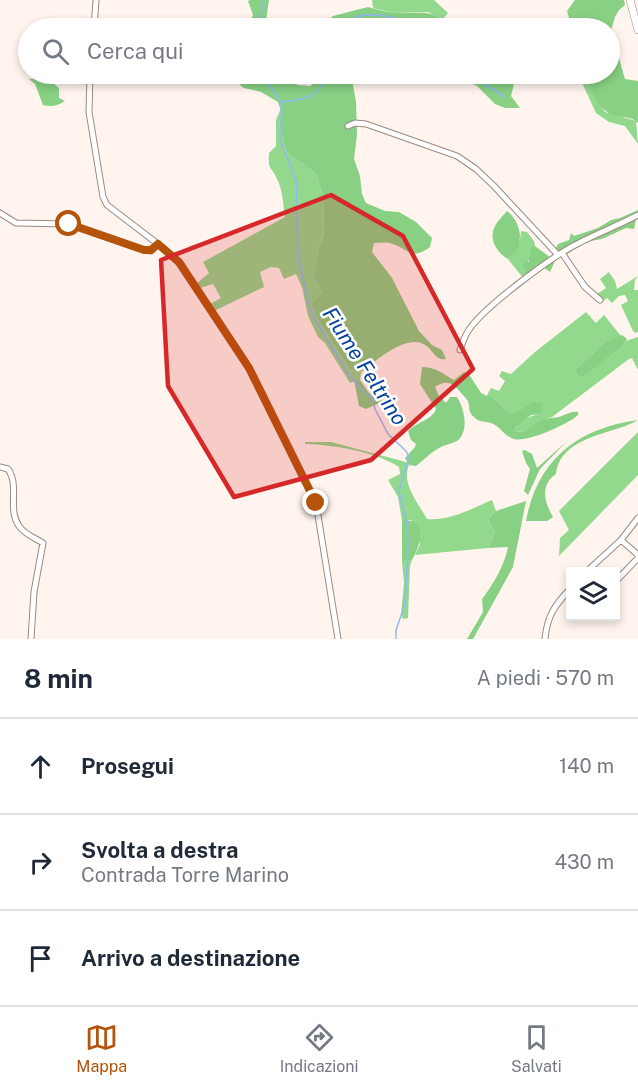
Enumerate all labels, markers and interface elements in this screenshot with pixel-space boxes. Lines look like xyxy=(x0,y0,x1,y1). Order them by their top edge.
search box xyxy=(18,18,620,84)
icon: search xyxy=(39,35,72,68)
text: Cerca qui xyxy=(87,38,184,64)
route start xyxy=(55,210,81,236)
water label: Fiume Feltrino xyxy=(318,302,412,430)
route end xyxy=(302,489,328,515)
map controls xyxy=(566,567,620,621)
button: layers xyxy=(566,567,620,621)
text: 8 min xyxy=(24,663,93,694)
text: A piedi · 570 m xyxy=(477,666,614,690)
icon: ahead xyxy=(24,750,57,783)
text: Prosegui xyxy=(81,753,174,779)
text: 140 m xyxy=(559,754,614,778)
text: Svolta a destra xyxy=(81,837,238,863)
icon: right xyxy=(24,846,57,879)
text: 430 m xyxy=(555,850,614,874)
text: Contrada Torre Marino xyxy=(81,863,289,887)
icon: arrive xyxy=(24,942,57,975)
text: Arrivo a destinazione xyxy=(81,945,300,971)
tab: Mappa xyxy=(76,1021,127,1076)
tab: Indicazioni xyxy=(280,1021,358,1076)
tab: Salvati xyxy=(511,1021,562,1076)

